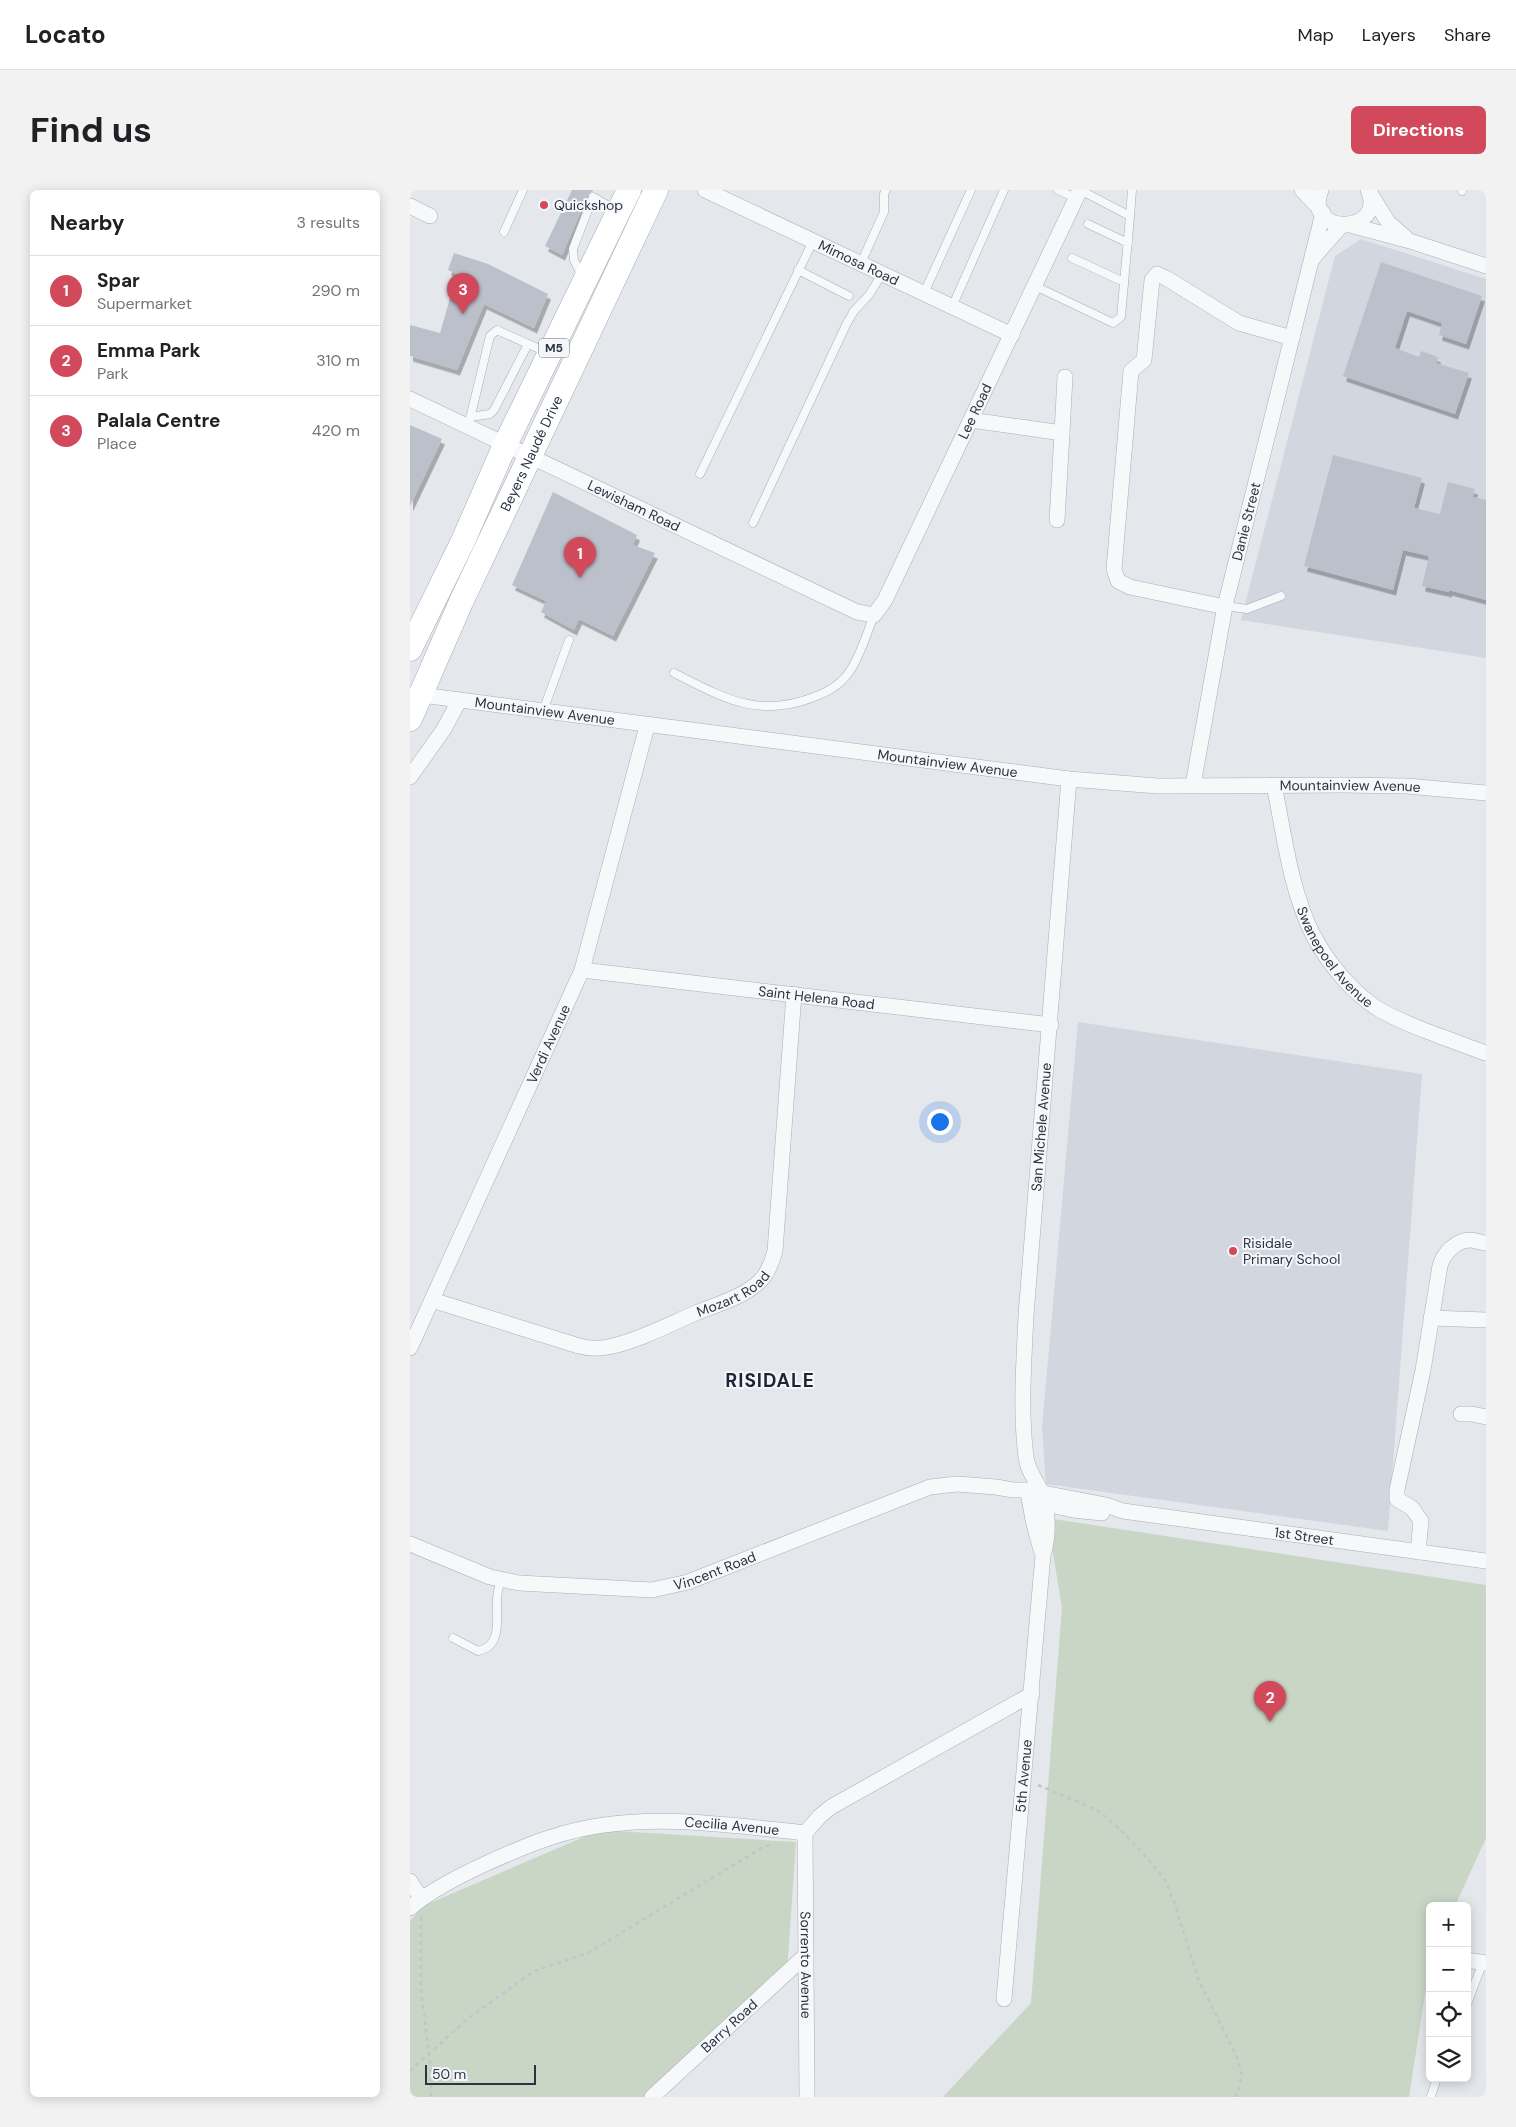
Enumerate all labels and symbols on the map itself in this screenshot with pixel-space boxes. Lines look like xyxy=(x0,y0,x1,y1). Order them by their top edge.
place label: Quickshop xyxy=(554,196,623,214)
marker: Quickshop xyxy=(538,199,550,211)
street label: Mimosa Road xyxy=(816,236,902,289)
pin: 3 xyxy=(447,273,479,314)
road number: M5 xyxy=(539,338,569,358)
street label: Lee Road xyxy=(954,381,996,442)
street label: Beyers Naudé Drive xyxy=(496,393,566,514)
street label: Lewisham Road xyxy=(585,476,683,535)
street label: Danie Street xyxy=(1228,480,1265,562)
pin: 1 xyxy=(564,537,596,578)
street label: Mountainview Avenue xyxy=(474,693,616,729)
street label: Mountainview Avenue xyxy=(876,745,1019,781)
street label: Mountainview Avenue xyxy=(1280,776,1422,796)
street label: Swanepoel Avenue xyxy=(1293,904,1377,1012)
street label: Saint Helena Road xyxy=(757,982,876,1013)
street label: Verdi Avenue xyxy=(523,1002,574,1086)
street label: San Michele Avenue xyxy=(1027,1062,1055,1192)
your location xyxy=(927,1109,953,1135)
place label: Risidale Primary School xyxy=(1243,1234,1340,1268)
marker: Risidale Primary School xyxy=(1227,1245,1239,1257)
street label: Mozart Road xyxy=(694,1267,774,1321)
district label: RISIDALE xyxy=(725,1368,815,1393)
street label: 1st Street xyxy=(1273,1523,1335,1549)
street label: Vincent Road xyxy=(672,1547,758,1594)
pin: 2 xyxy=(1254,1681,1286,1722)
street label: 5th Avenue xyxy=(1011,1738,1036,1813)
street label: Cecilia Avenue xyxy=(684,1813,780,1839)
street label: Sorrento Avenue xyxy=(797,1911,815,2019)
street label: Barry Road xyxy=(697,1995,761,2056)
scale bar xyxy=(425,2062,536,2085)

